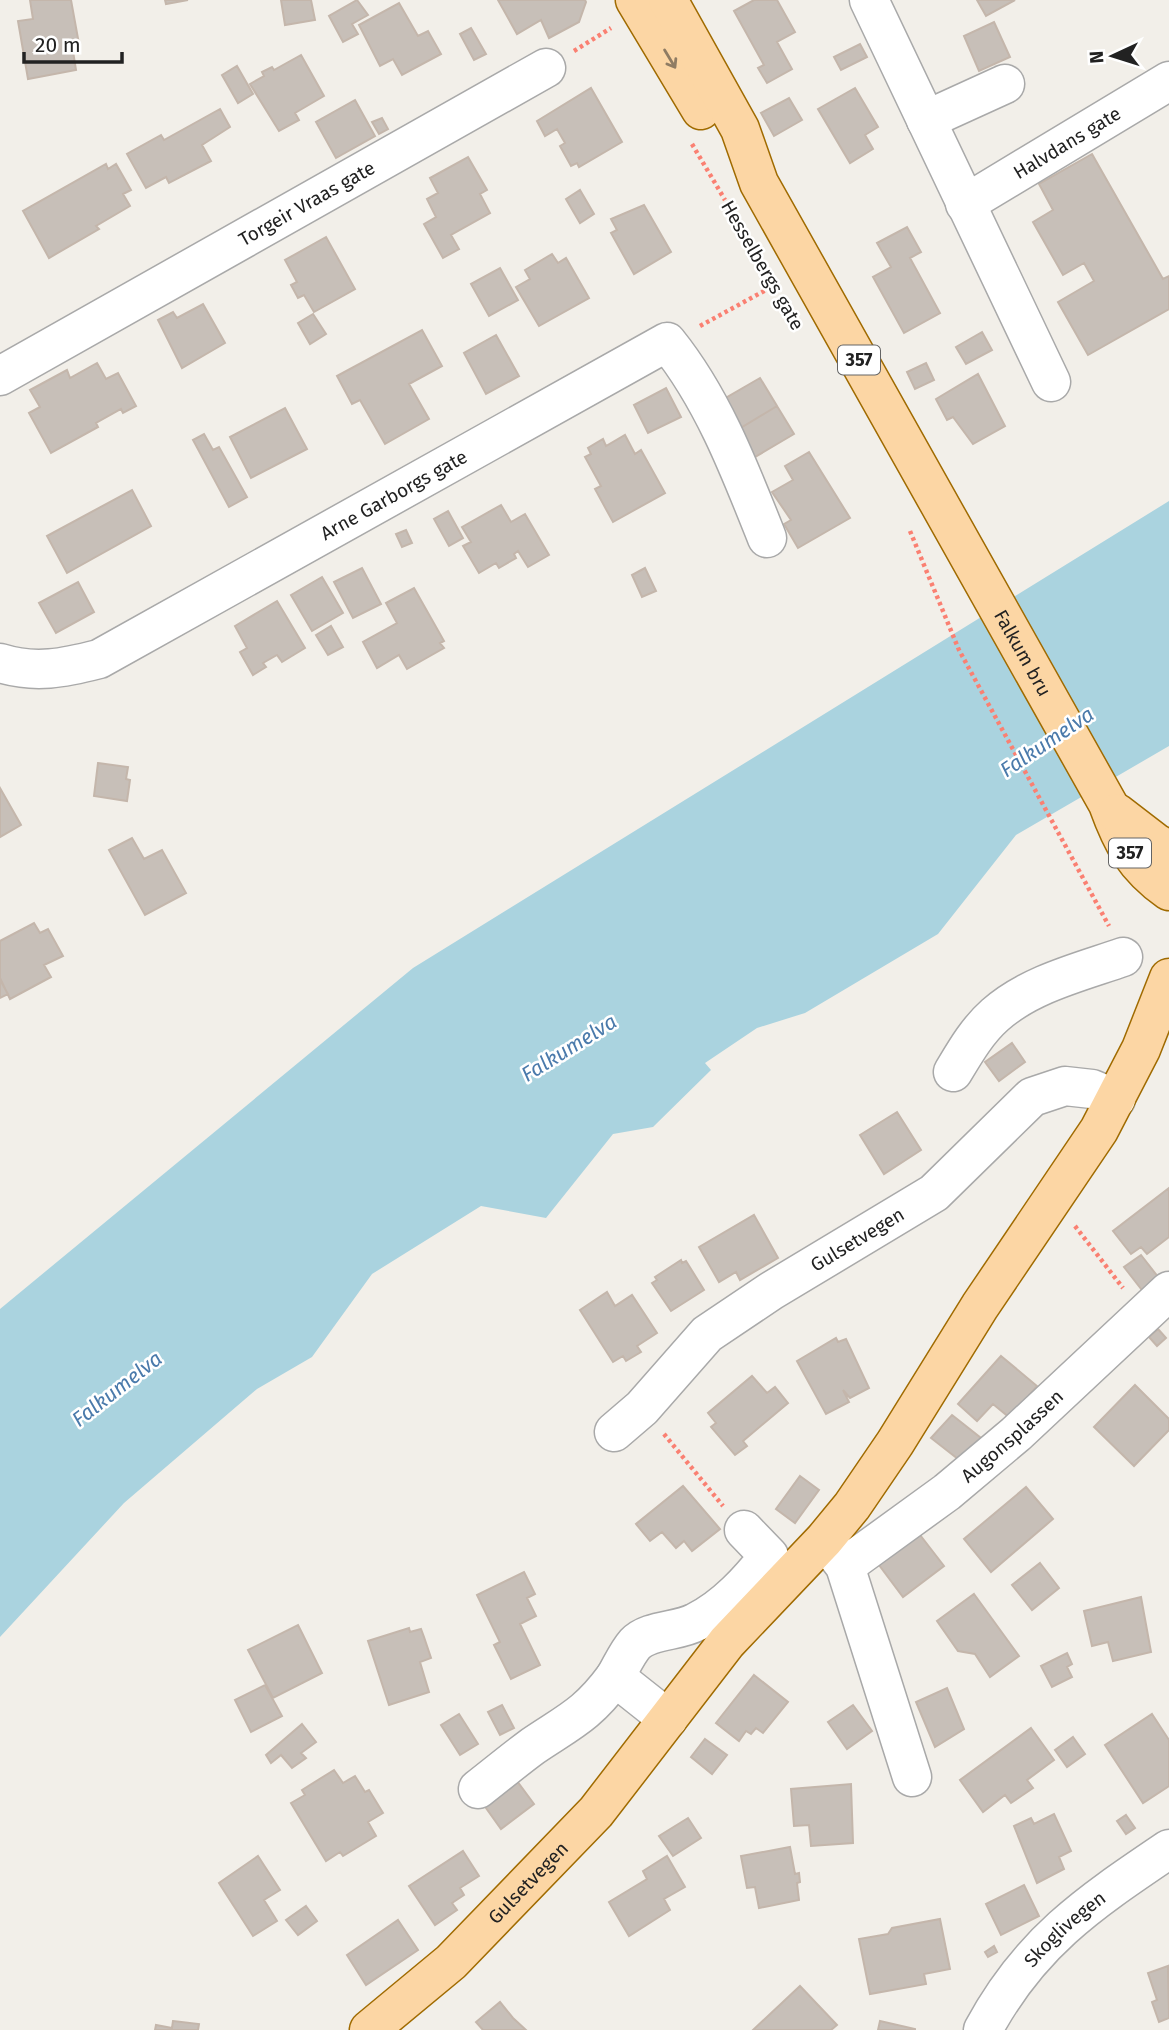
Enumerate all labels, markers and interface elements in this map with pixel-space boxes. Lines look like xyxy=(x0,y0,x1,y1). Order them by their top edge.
scale bar xyxy=(24,21,122,65)
north arrow xyxy=(1078,21,1148,91)
text: 20 m xyxy=(35,32,81,58)
one-way arrow xyxy=(663,48,677,68)
text: N xyxy=(1085,50,1108,64)
street label: Halvdans gate xyxy=(1009,102,1125,184)
street label: Torgeir Vraas gate xyxy=(235,156,379,251)
street label: Hesselbergs gate xyxy=(716,196,809,334)
road number: 357 xyxy=(838,346,880,374)
street label: Arne Garborgs gate xyxy=(317,445,471,545)
street label: Falkum bru xyxy=(989,606,1056,700)
water label: Falkumelva xyxy=(995,701,1099,783)
road number: 357 xyxy=(1109,838,1151,868)
water label: Falkumelva xyxy=(517,1008,621,1088)
street label: Gulsetvegen xyxy=(806,1203,908,1277)
water label: Falkumelva xyxy=(67,1346,167,1432)
street label: Augonsplassen xyxy=(956,1385,1068,1487)
street label: Gulsetvegen xyxy=(483,1837,573,1929)
street label: Skoglivegen xyxy=(1019,1886,1110,1972)

